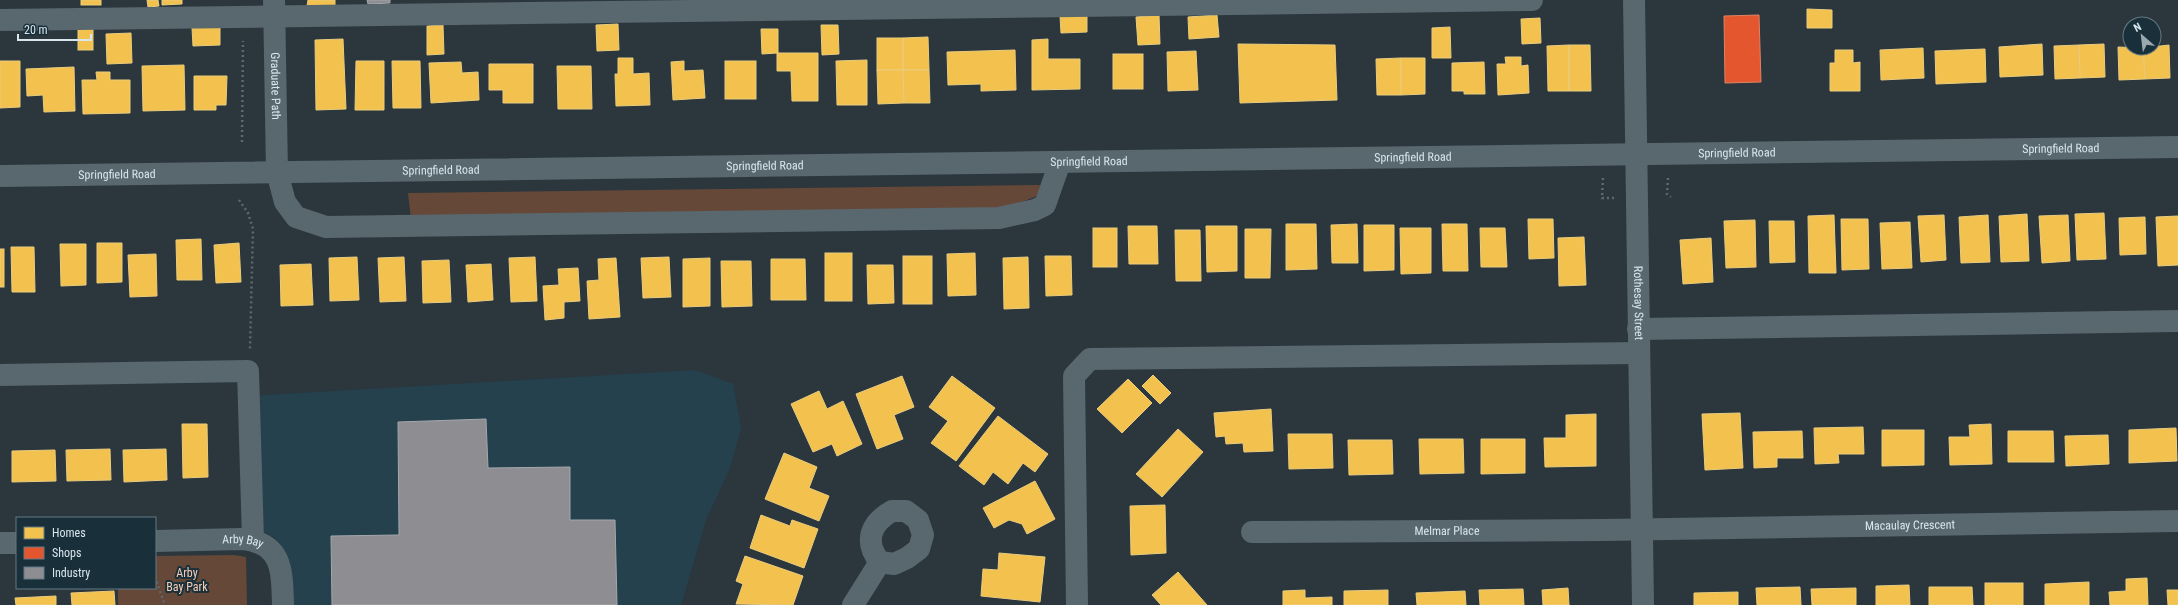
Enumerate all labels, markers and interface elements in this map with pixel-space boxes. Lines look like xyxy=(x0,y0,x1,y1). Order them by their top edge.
scale bar xyxy=(18,16,91,42)
north arrow xyxy=(2122,16,2162,56)
text: N xyxy=(2132,20,2144,35)
text: 20 m xyxy=(24,23,48,37)
street label: Graduate Path xyxy=(268,52,283,120)
street label: Springfield Road xyxy=(2022,141,2100,156)
street label: Springfield Road xyxy=(1698,145,1776,160)
street label: Springfield Road xyxy=(1374,150,1452,165)
street label: Springfield Road xyxy=(1050,154,1128,169)
street label: Springfield Road xyxy=(726,158,804,173)
street label: Springfield Road xyxy=(402,163,480,178)
street label: Springfield Road xyxy=(78,167,156,182)
street label: Rothesay Street xyxy=(1631,266,1646,341)
legend xyxy=(16,517,156,589)
street label: Macaulay Crescent xyxy=(1865,517,1956,533)
street label: Melmar Place xyxy=(1414,524,1480,538)
text: Homes xyxy=(52,526,86,540)
street label: Arby Bay xyxy=(222,532,266,551)
text: Shops xyxy=(52,546,81,560)
text: Industry xyxy=(52,566,90,580)
park label: Arby Bay Park xyxy=(166,566,208,594)

